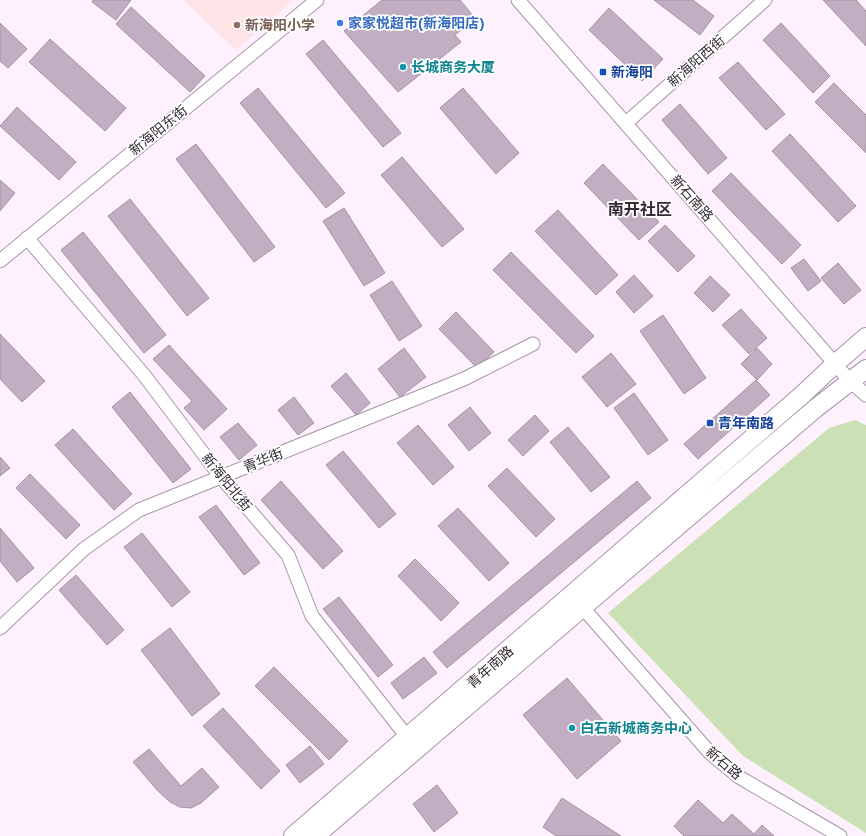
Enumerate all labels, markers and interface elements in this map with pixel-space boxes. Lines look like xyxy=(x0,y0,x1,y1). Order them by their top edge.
place label: 家家悦超市(新海阳店) xyxy=(348,14,485,31)
place label: 新海阳小学 xyxy=(245,16,315,33)
marker: 家家悦超市(新海阳店) xyxy=(335,18,345,28)
marker: 新海阳小学 xyxy=(232,20,242,30)
street label: 新海阳西街 xyxy=(664,31,728,90)
place label: 长城商务大厦 xyxy=(411,58,495,75)
marker: 长城商务大厦 xyxy=(398,62,408,72)
place label: 新海阳 xyxy=(611,63,653,80)
marker: 新海阳 xyxy=(598,67,608,77)
street label: 新海阳东街 xyxy=(125,101,190,158)
street label: 新石南路 xyxy=(668,171,717,224)
district label: 南开社区 xyxy=(608,199,672,219)
place label: 青年南路 xyxy=(718,414,774,431)
marker: 青年南路 xyxy=(705,418,715,428)
street label: 青华街 xyxy=(240,444,285,475)
street label: 新海阳北街 xyxy=(199,449,256,514)
street label: 青年南路 xyxy=(463,642,516,691)
place label: 白石新城商务中心 xyxy=(580,719,692,736)
marker: 白石新城商务中心 xyxy=(567,723,577,733)
street label: 新石路 xyxy=(703,743,746,783)

